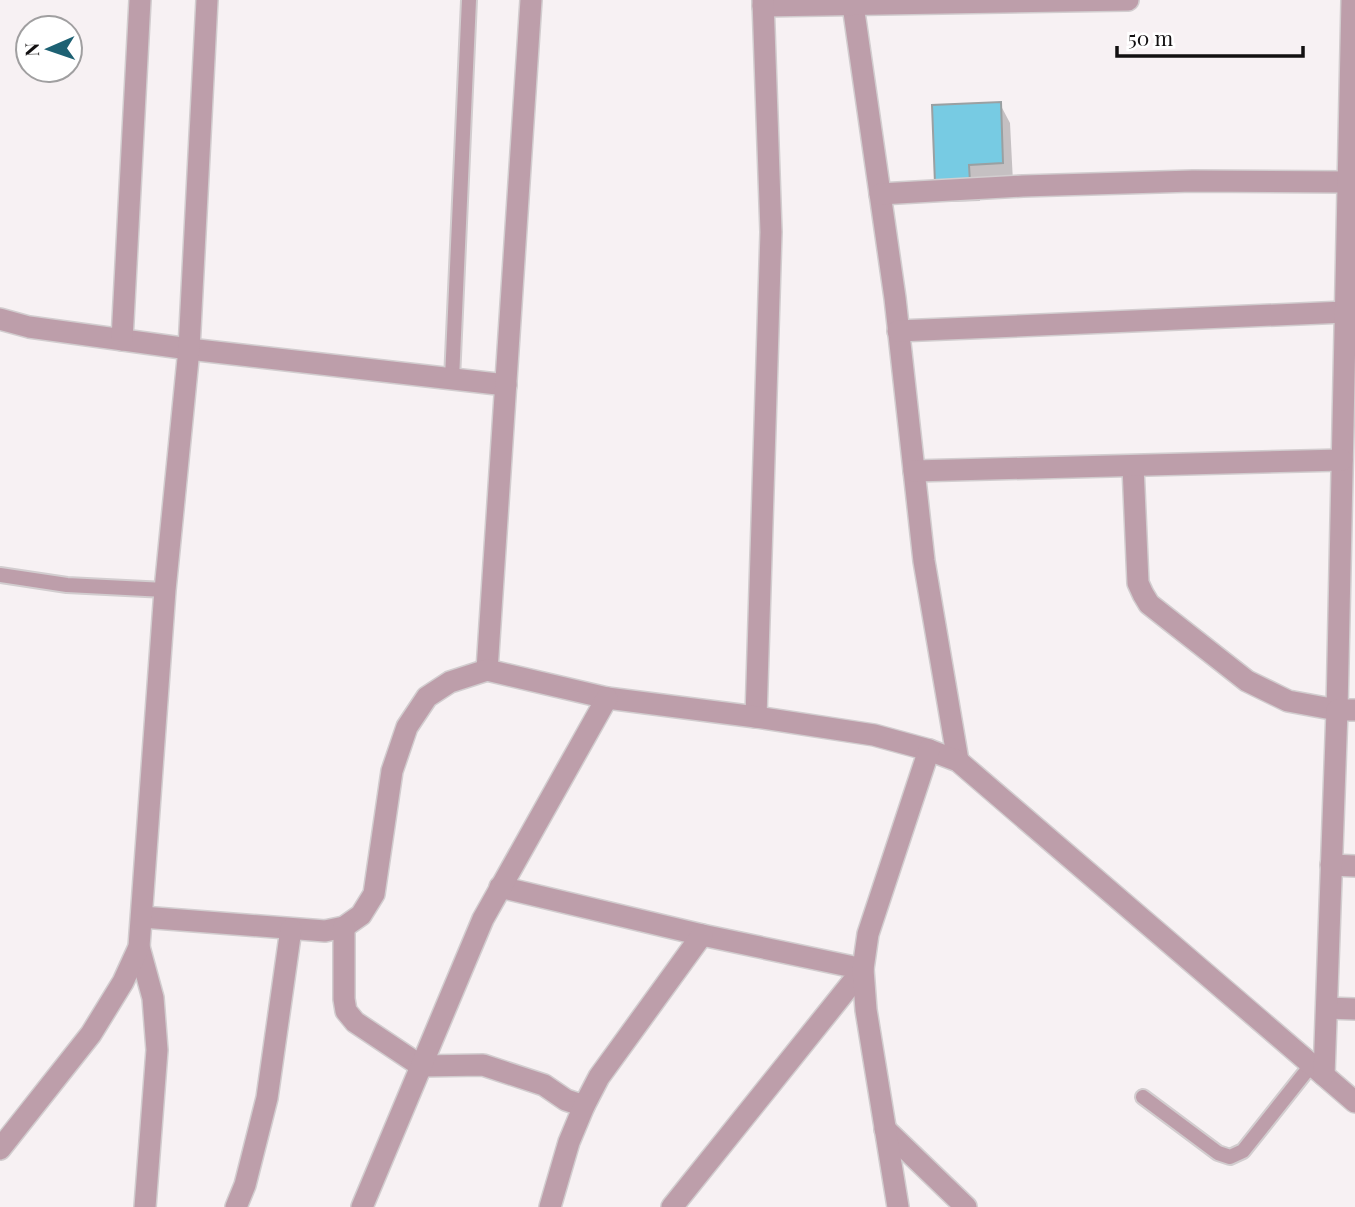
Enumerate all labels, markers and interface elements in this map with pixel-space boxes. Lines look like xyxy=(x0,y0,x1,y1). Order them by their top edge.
north arrow xyxy=(14,14,84,84)
scale bar xyxy=(1117,14,1302,58)
text: 50 m xyxy=(1128,23,1174,51)
text: N xyxy=(18,42,44,57)

